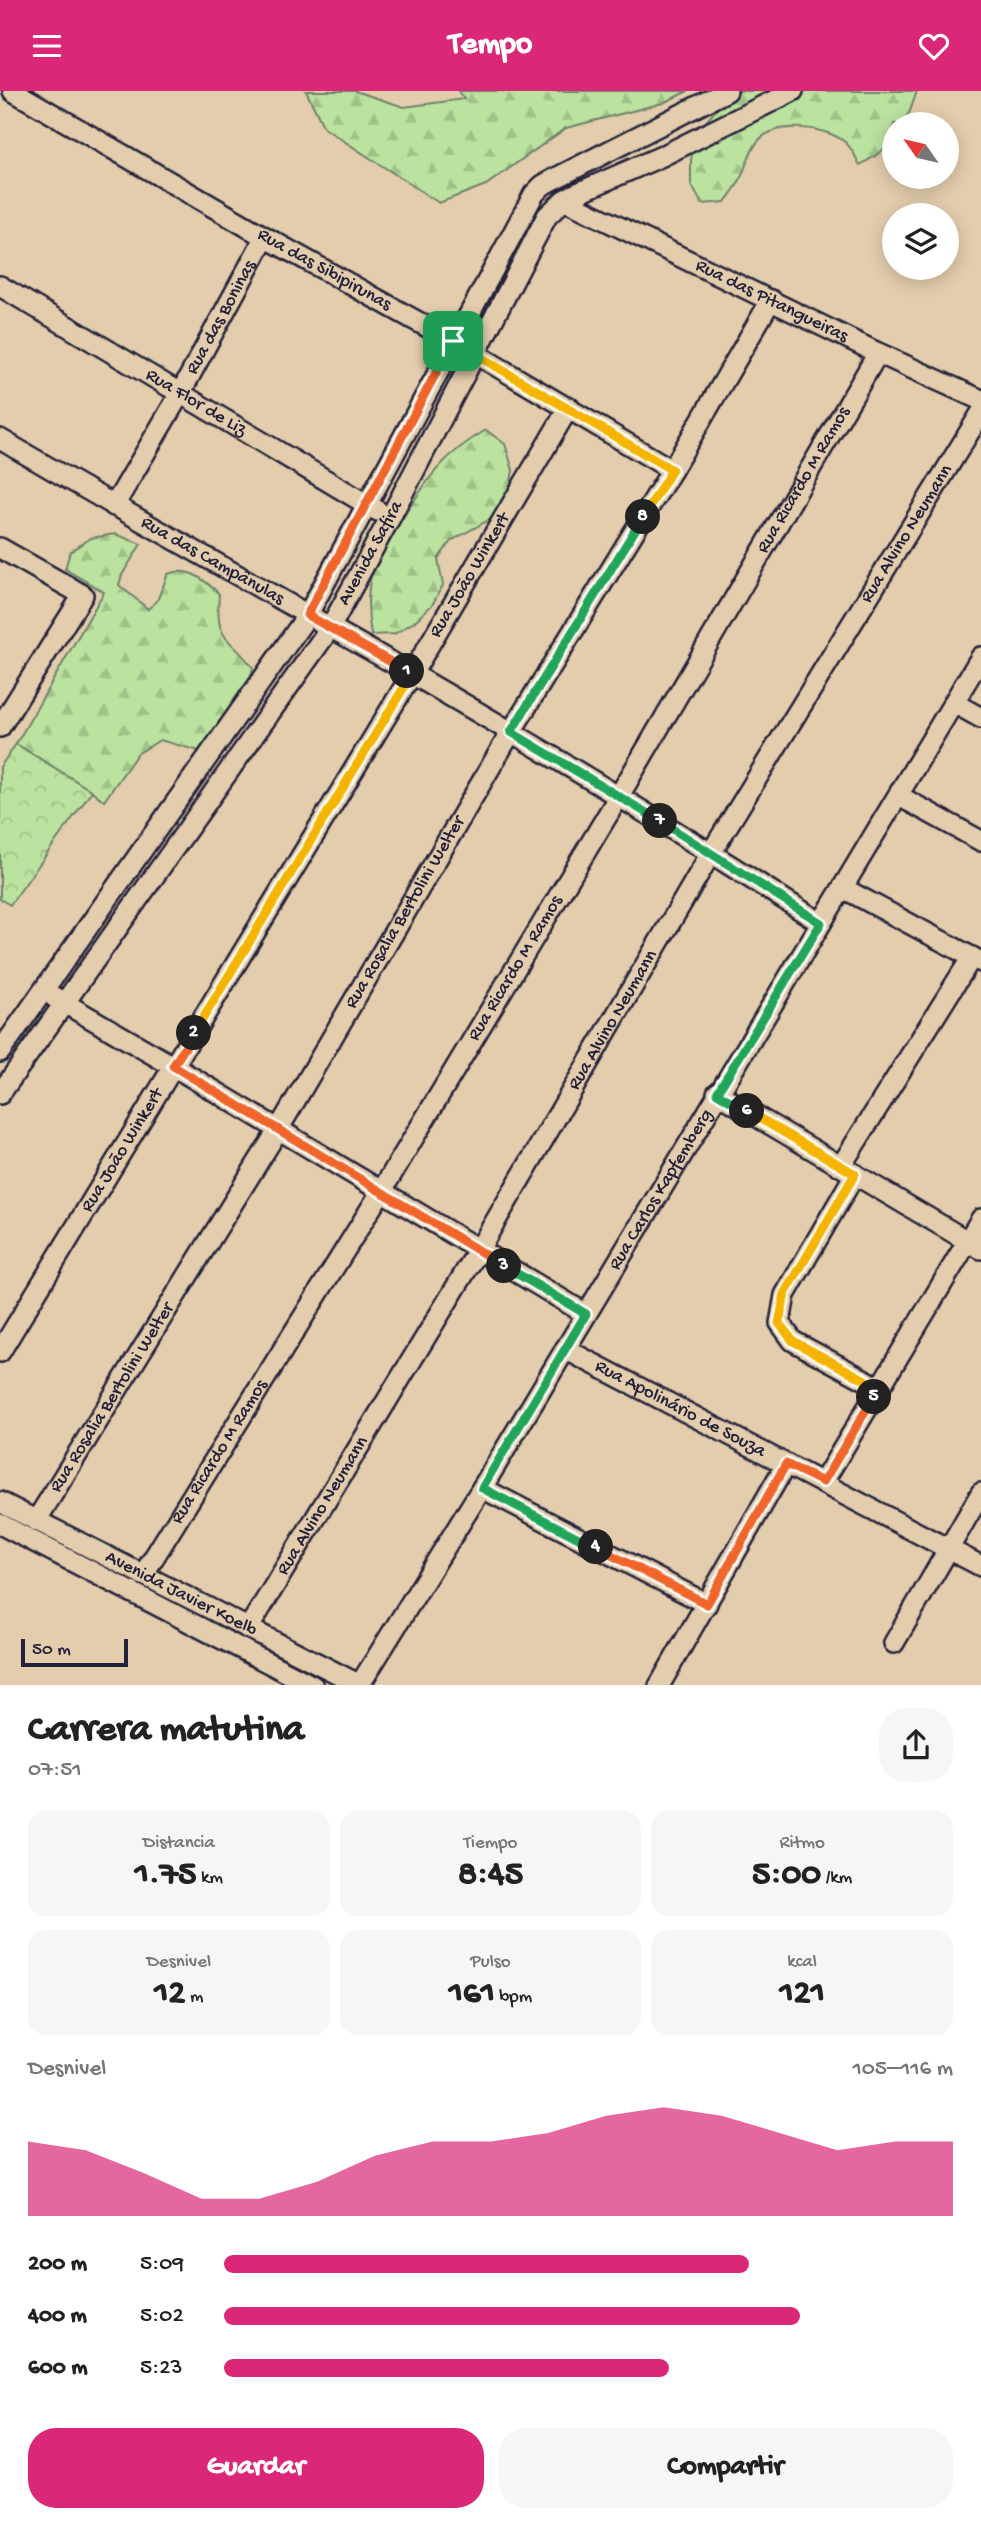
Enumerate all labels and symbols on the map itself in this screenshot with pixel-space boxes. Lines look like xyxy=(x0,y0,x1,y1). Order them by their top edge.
north arrow xyxy=(882,112,959,189)
street label: Rua das Sibipirunas xyxy=(253,223,396,317)
street label: Rua das Pitangueiras xyxy=(692,254,853,349)
street label: Rua das Boninas xyxy=(181,256,262,379)
pin xyxy=(423,311,483,371)
street label: Rua Flor de Liz xyxy=(141,364,251,442)
street label: Rua Ricardo M Ramos xyxy=(752,402,856,557)
street label: Rua Alvino Neumann xyxy=(856,460,958,608)
street label: Avenida Safira xyxy=(333,496,409,610)
pin: 8 xyxy=(626,499,660,535)
street label: Rua João Winkert xyxy=(424,507,517,642)
street label: Rua das Campânulas xyxy=(137,511,289,611)
pin: 1 xyxy=(390,653,424,689)
pin: 7 xyxy=(642,803,678,839)
street label: Rua Rosalia Bertolini Welter xyxy=(340,810,472,1013)
street label: Rua Ricardo M Ramos xyxy=(463,890,569,1045)
street label: Rua Alvino Neumann xyxy=(563,946,663,1094)
pin: 2 xyxy=(176,1016,212,1051)
street label: Rua João Winkert xyxy=(76,1082,170,1217)
pin: 6 xyxy=(730,1093,764,1129)
street label: Rua Carlos Kapfemberg xyxy=(604,1105,718,1275)
pin: 3 xyxy=(486,1249,522,1283)
street label: Rua Rosalia Bertolini Welter xyxy=(45,1297,181,1497)
street label: Rua Apolinário de Souza xyxy=(591,1355,771,1464)
street label: Rua Ricardo M Ramos xyxy=(166,1374,274,1528)
pin: 5 xyxy=(856,1379,892,1415)
street label: Rua Alvino Neumann xyxy=(272,1432,374,1580)
pin: 4 xyxy=(578,1529,614,1565)
street label: Avenida Javier Koelb xyxy=(101,1546,261,1642)
scale bar xyxy=(21,1637,128,1668)

